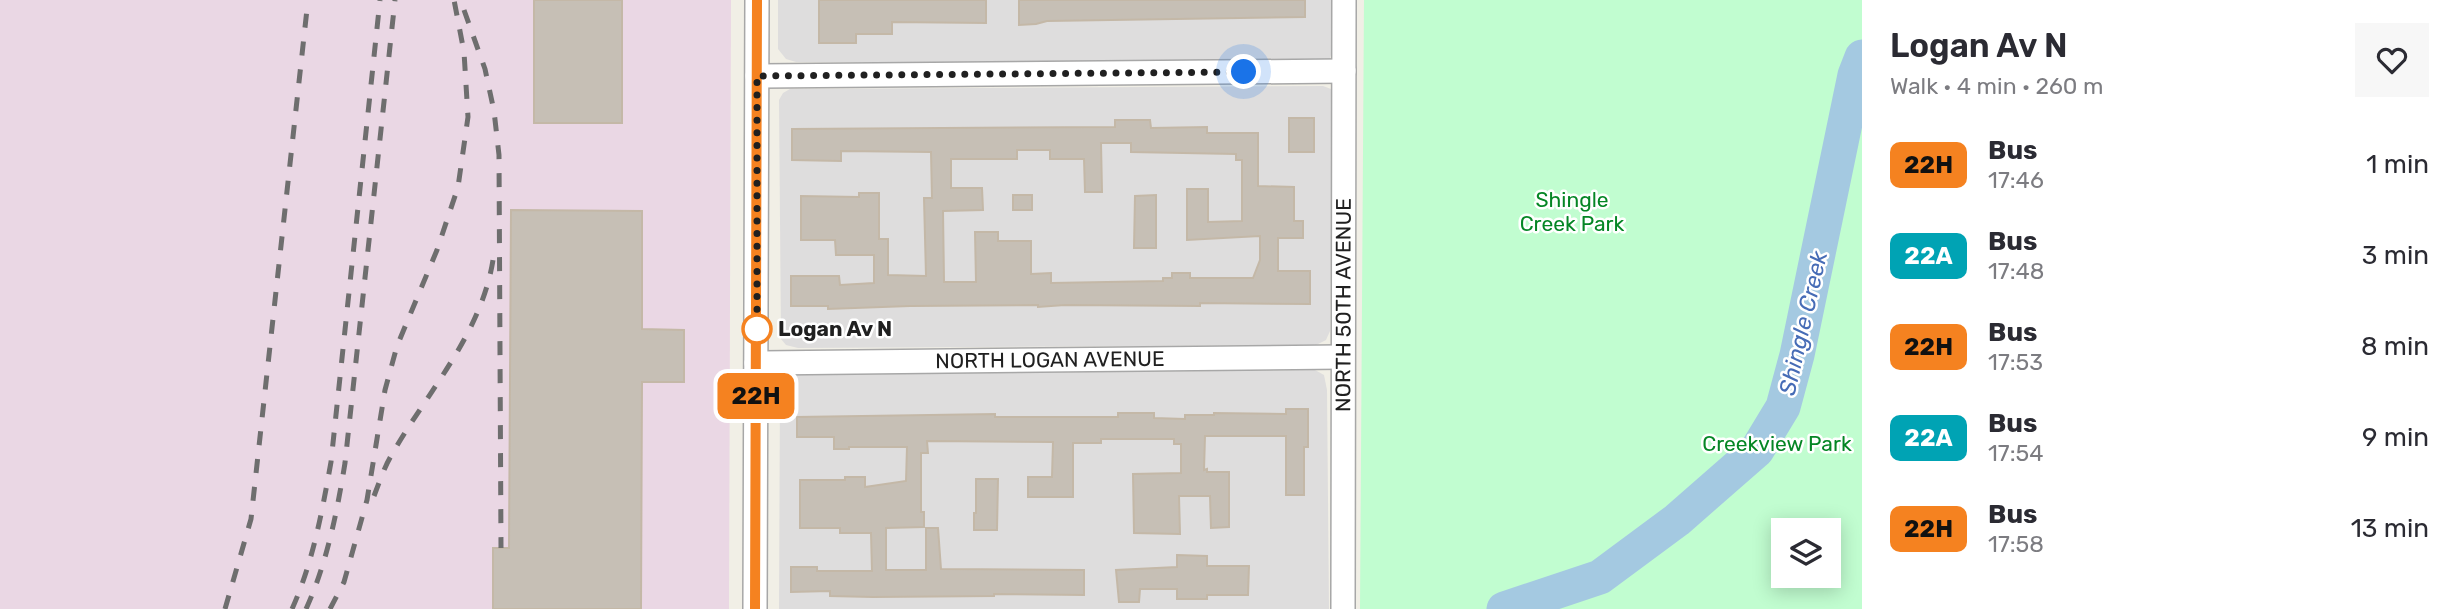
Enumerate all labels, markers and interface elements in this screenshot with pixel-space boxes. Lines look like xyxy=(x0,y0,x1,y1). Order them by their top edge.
button: heart xyxy=(2355,23,2429,97)
text: Logan Av N xyxy=(1890,26,2067,65)
your location xyxy=(1226,54,1261,89)
text: Walk · 4 min · 260 m xyxy=(1890,72,2104,100)
text: Bus xyxy=(1988,135,2037,166)
text: 1 min xyxy=(2366,149,2429,180)
text: 22H xyxy=(1904,151,1953,179)
text: 17:46 xyxy=(1988,166,2044,194)
park label: Shingle Creek Park xyxy=(1520,187,1625,236)
street label: NORTH 50TH AVENUE xyxy=(1330,198,1356,412)
text: Bus xyxy=(1988,226,2037,257)
text: 3 min xyxy=(2362,240,2429,271)
text: 22A xyxy=(1904,242,1953,270)
water label: Shingle Creek xyxy=(1773,247,1833,398)
text: 17:48 xyxy=(1988,257,2044,285)
marker: Logan Av N xyxy=(742,314,772,344)
place label: Logan Av N xyxy=(778,316,892,341)
text: Bus xyxy=(1988,317,2037,348)
text: 8 min xyxy=(2361,331,2429,362)
text: 22H xyxy=(1904,333,1953,361)
street label: NORTH LOGAN AVENUE xyxy=(935,346,1165,373)
text: 17:53 xyxy=(1988,348,2043,376)
line badge: 22H xyxy=(716,373,796,419)
text: 22H xyxy=(731,382,781,410)
text: Bus xyxy=(1988,408,2037,439)
text: 9 min xyxy=(2362,422,2429,453)
text: 22A xyxy=(1904,424,1953,452)
park label: Creekview Park xyxy=(1702,431,1852,456)
text: 17:54 xyxy=(1988,439,2043,467)
text: Bus xyxy=(1988,499,2037,530)
text: 13 min xyxy=(2351,513,2429,544)
text: 22H xyxy=(1904,515,1953,543)
map controls xyxy=(1771,518,1841,588)
button: layers xyxy=(1771,518,1841,588)
text: 17:58 xyxy=(1988,530,2044,558)

